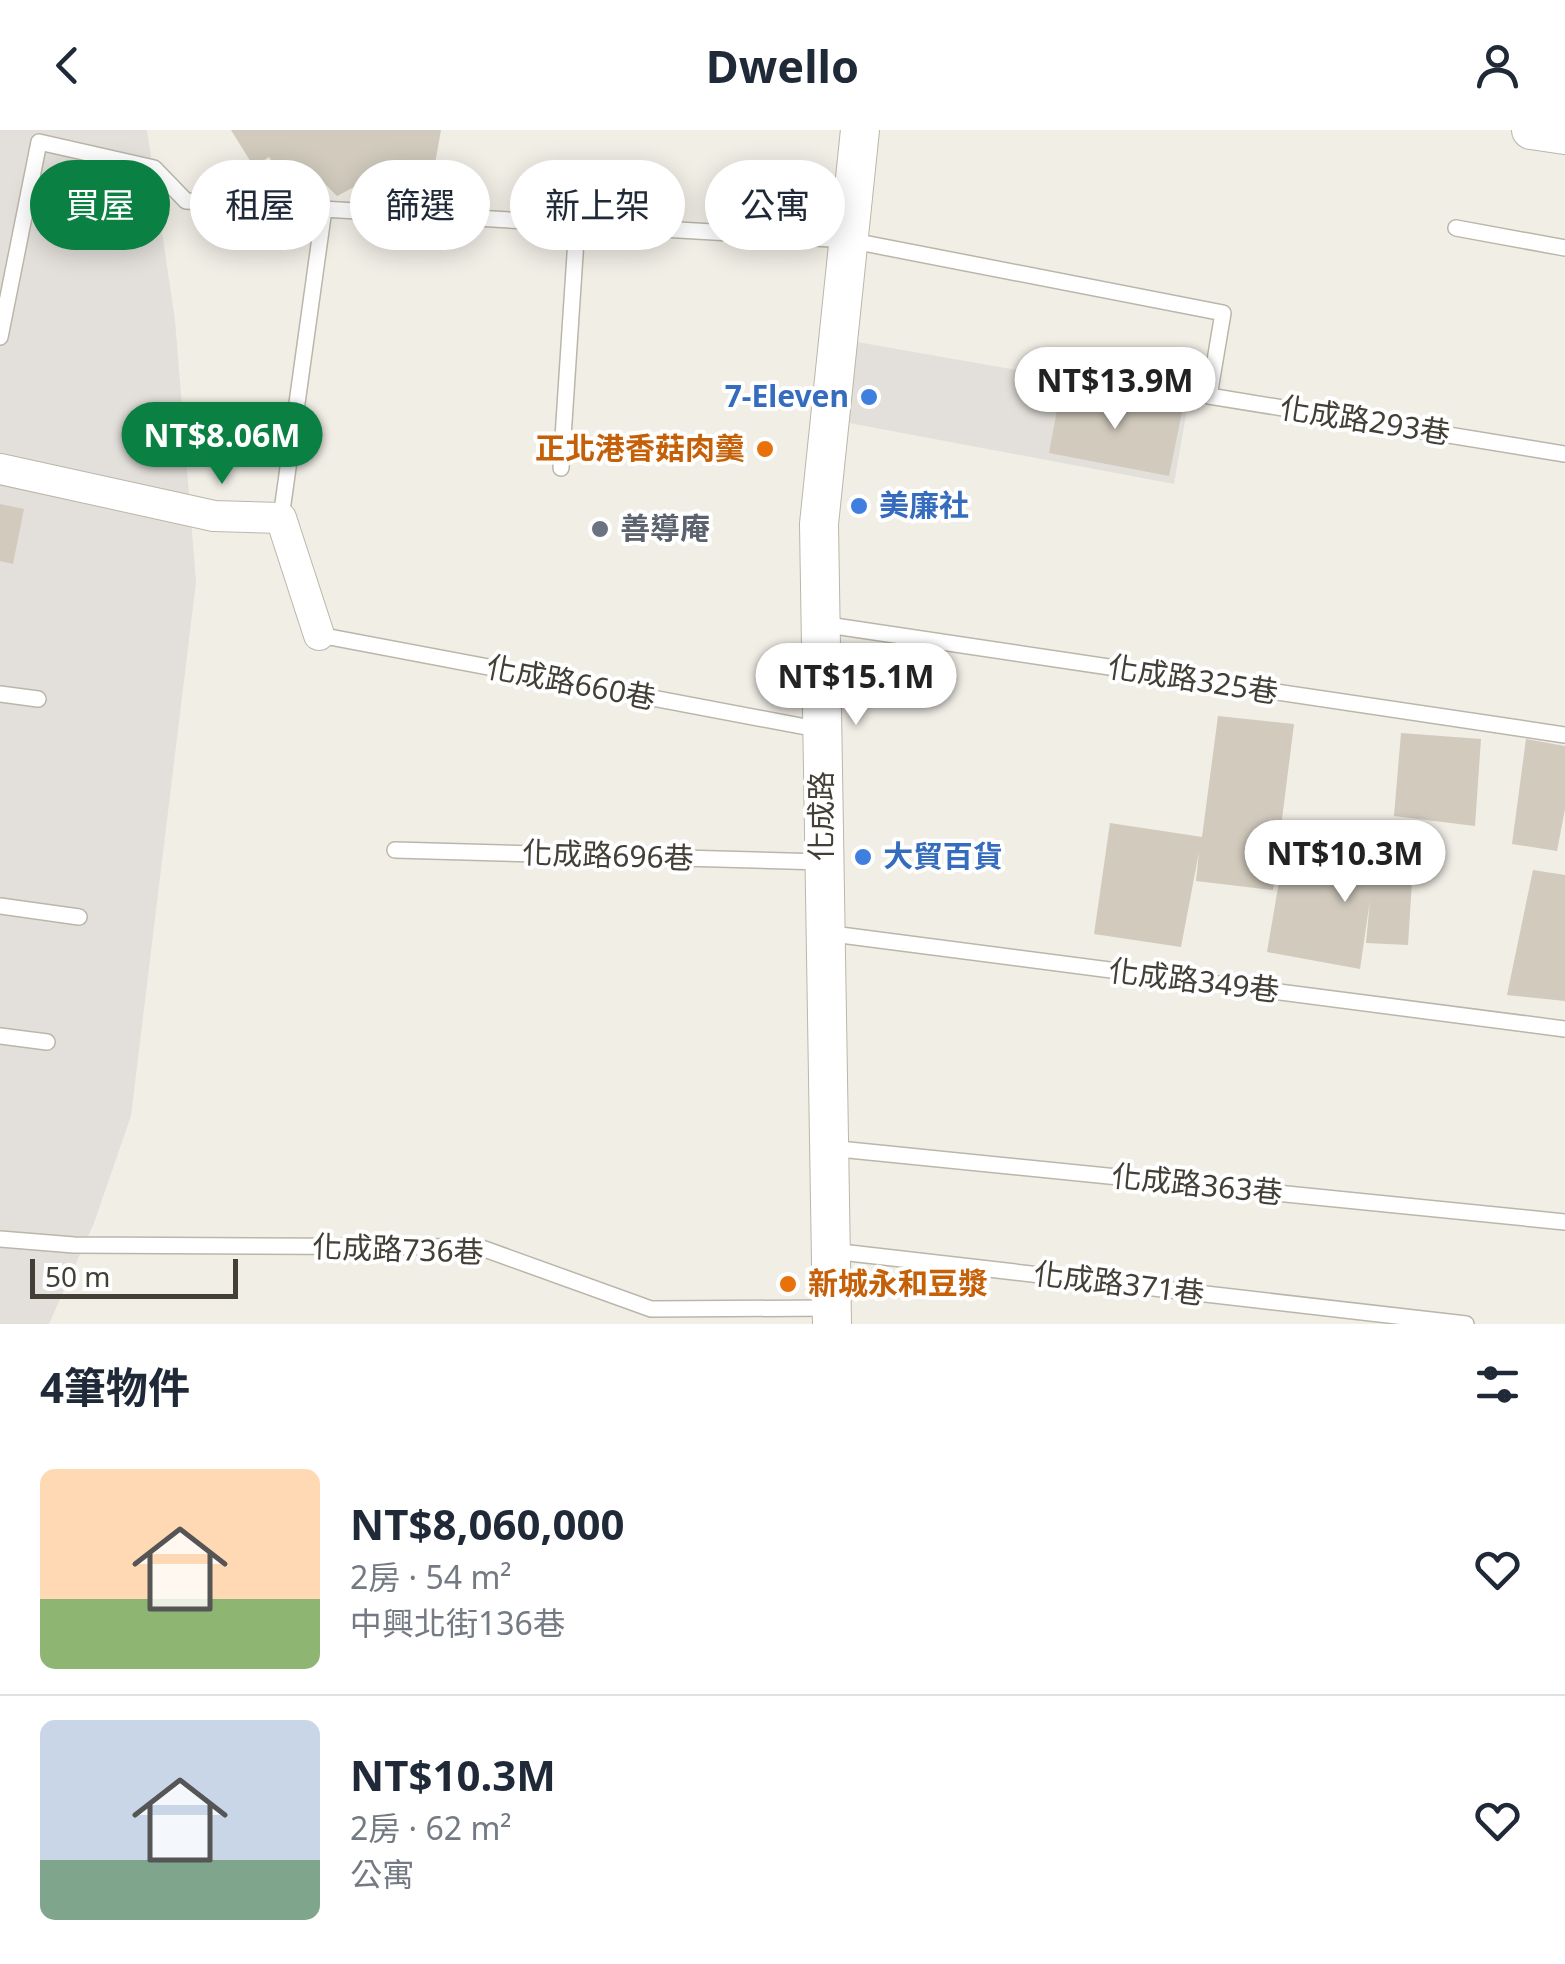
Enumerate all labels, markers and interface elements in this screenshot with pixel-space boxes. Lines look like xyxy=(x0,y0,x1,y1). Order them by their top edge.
text: Dwello xyxy=(706,35,859,96)
icon: back xyxy=(40,38,95,93)
icon: person xyxy=(1470,38,1525,93)
chip: 買屋 xyxy=(30,160,170,250)
chip: 租屋 xyxy=(190,160,330,250)
chip: 篩選 xyxy=(350,160,490,250)
chip: 新上架 xyxy=(510,160,685,250)
chip: 公寓 xyxy=(705,160,845,250)
pin: NT$13.9M xyxy=(1012,347,1218,432)
text: NT$13.9M xyxy=(1037,358,1193,401)
place label: 7-Eleven xyxy=(725,375,849,416)
marker: 7-Eleven xyxy=(858,386,880,408)
street label: 化成路293巷 xyxy=(1277,386,1453,453)
pin: NT$8.06M xyxy=(119,402,325,487)
text: NT$8.06M xyxy=(144,413,300,456)
place label: 正北港香菇肉羹 xyxy=(535,427,745,468)
marker: 正北港香菇肉羹 xyxy=(754,438,776,460)
place label: 美廉社 xyxy=(879,484,969,525)
marker: 美廉社 xyxy=(848,495,870,517)
place label: 善導庵 xyxy=(620,507,710,548)
marker: 善導庵 xyxy=(589,518,611,540)
pin: NT$15.1M xyxy=(753,643,959,728)
street label: 化成路660巷 xyxy=(483,645,659,718)
street label: 化成路325巷 xyxy=(1105,645,1281,712)
text: NT$15.1M xyxy=(778,654,934,697)
street label: 化成路 xyxy=(800,771,841,861)
pin: NT$10.3M xyxy=(1242,820,1448,905)
street label: 化成路696巷 xyxy=(522,831,694,878)
text: NT$10.3M xyxy=(1267,831,1423,874)
place label: 大貿百貨 xyxy=(883,835,1003,876)
marker: 大貿百貨 xyxy=(852,846,874,868)
street label: 化成路349巷 xyxy=(1107,949,1282,1010)
street label: 化成路363巷 xyxy=(1110,1154,1285,1213)
street label: 化成路736巷 xyxy=(312,1225,484,1272)
street label: 化成路371巷 xyxy=(1032,1252,1207,1313)
scale bar xyxy=(30,1254,238,1298)
text: 50 m xyxy=(45,1257,111,1295)
place label: 新城永和豆漿 xyxy=(808,1262,988,1303)
marker: 新城永和豆漿 xyxy=(777,1273,799,1295)
icon: filters xyxy=(1470,1357,1525,1412)
text: 4筆物件 xyxy=(40,1358,190,1415)
text: NT$8,060,000 xyxy=(350,1495,625,1552)
icon: home xyxy=(120,1509,240,1629)
icon: heart xyxy=(1470,1542,1525,1597)
text: 2房 · 54 m² xyxy=(350,1555,512,1598)
text: 中興北街136巷 xyxy=(350,1601,565,1644)
text: NT$10.3M xyxy=(350,1746,556,1803)
icon: home xyxy=(120,1760,240,1880)
icon: heart xyxy=(1470,1793,1525,1848)
text: 2房 · 62 m² xyxy=(350,1806,512,1849)
text: 公寓 xyxy=(350,1852,414,1895)

